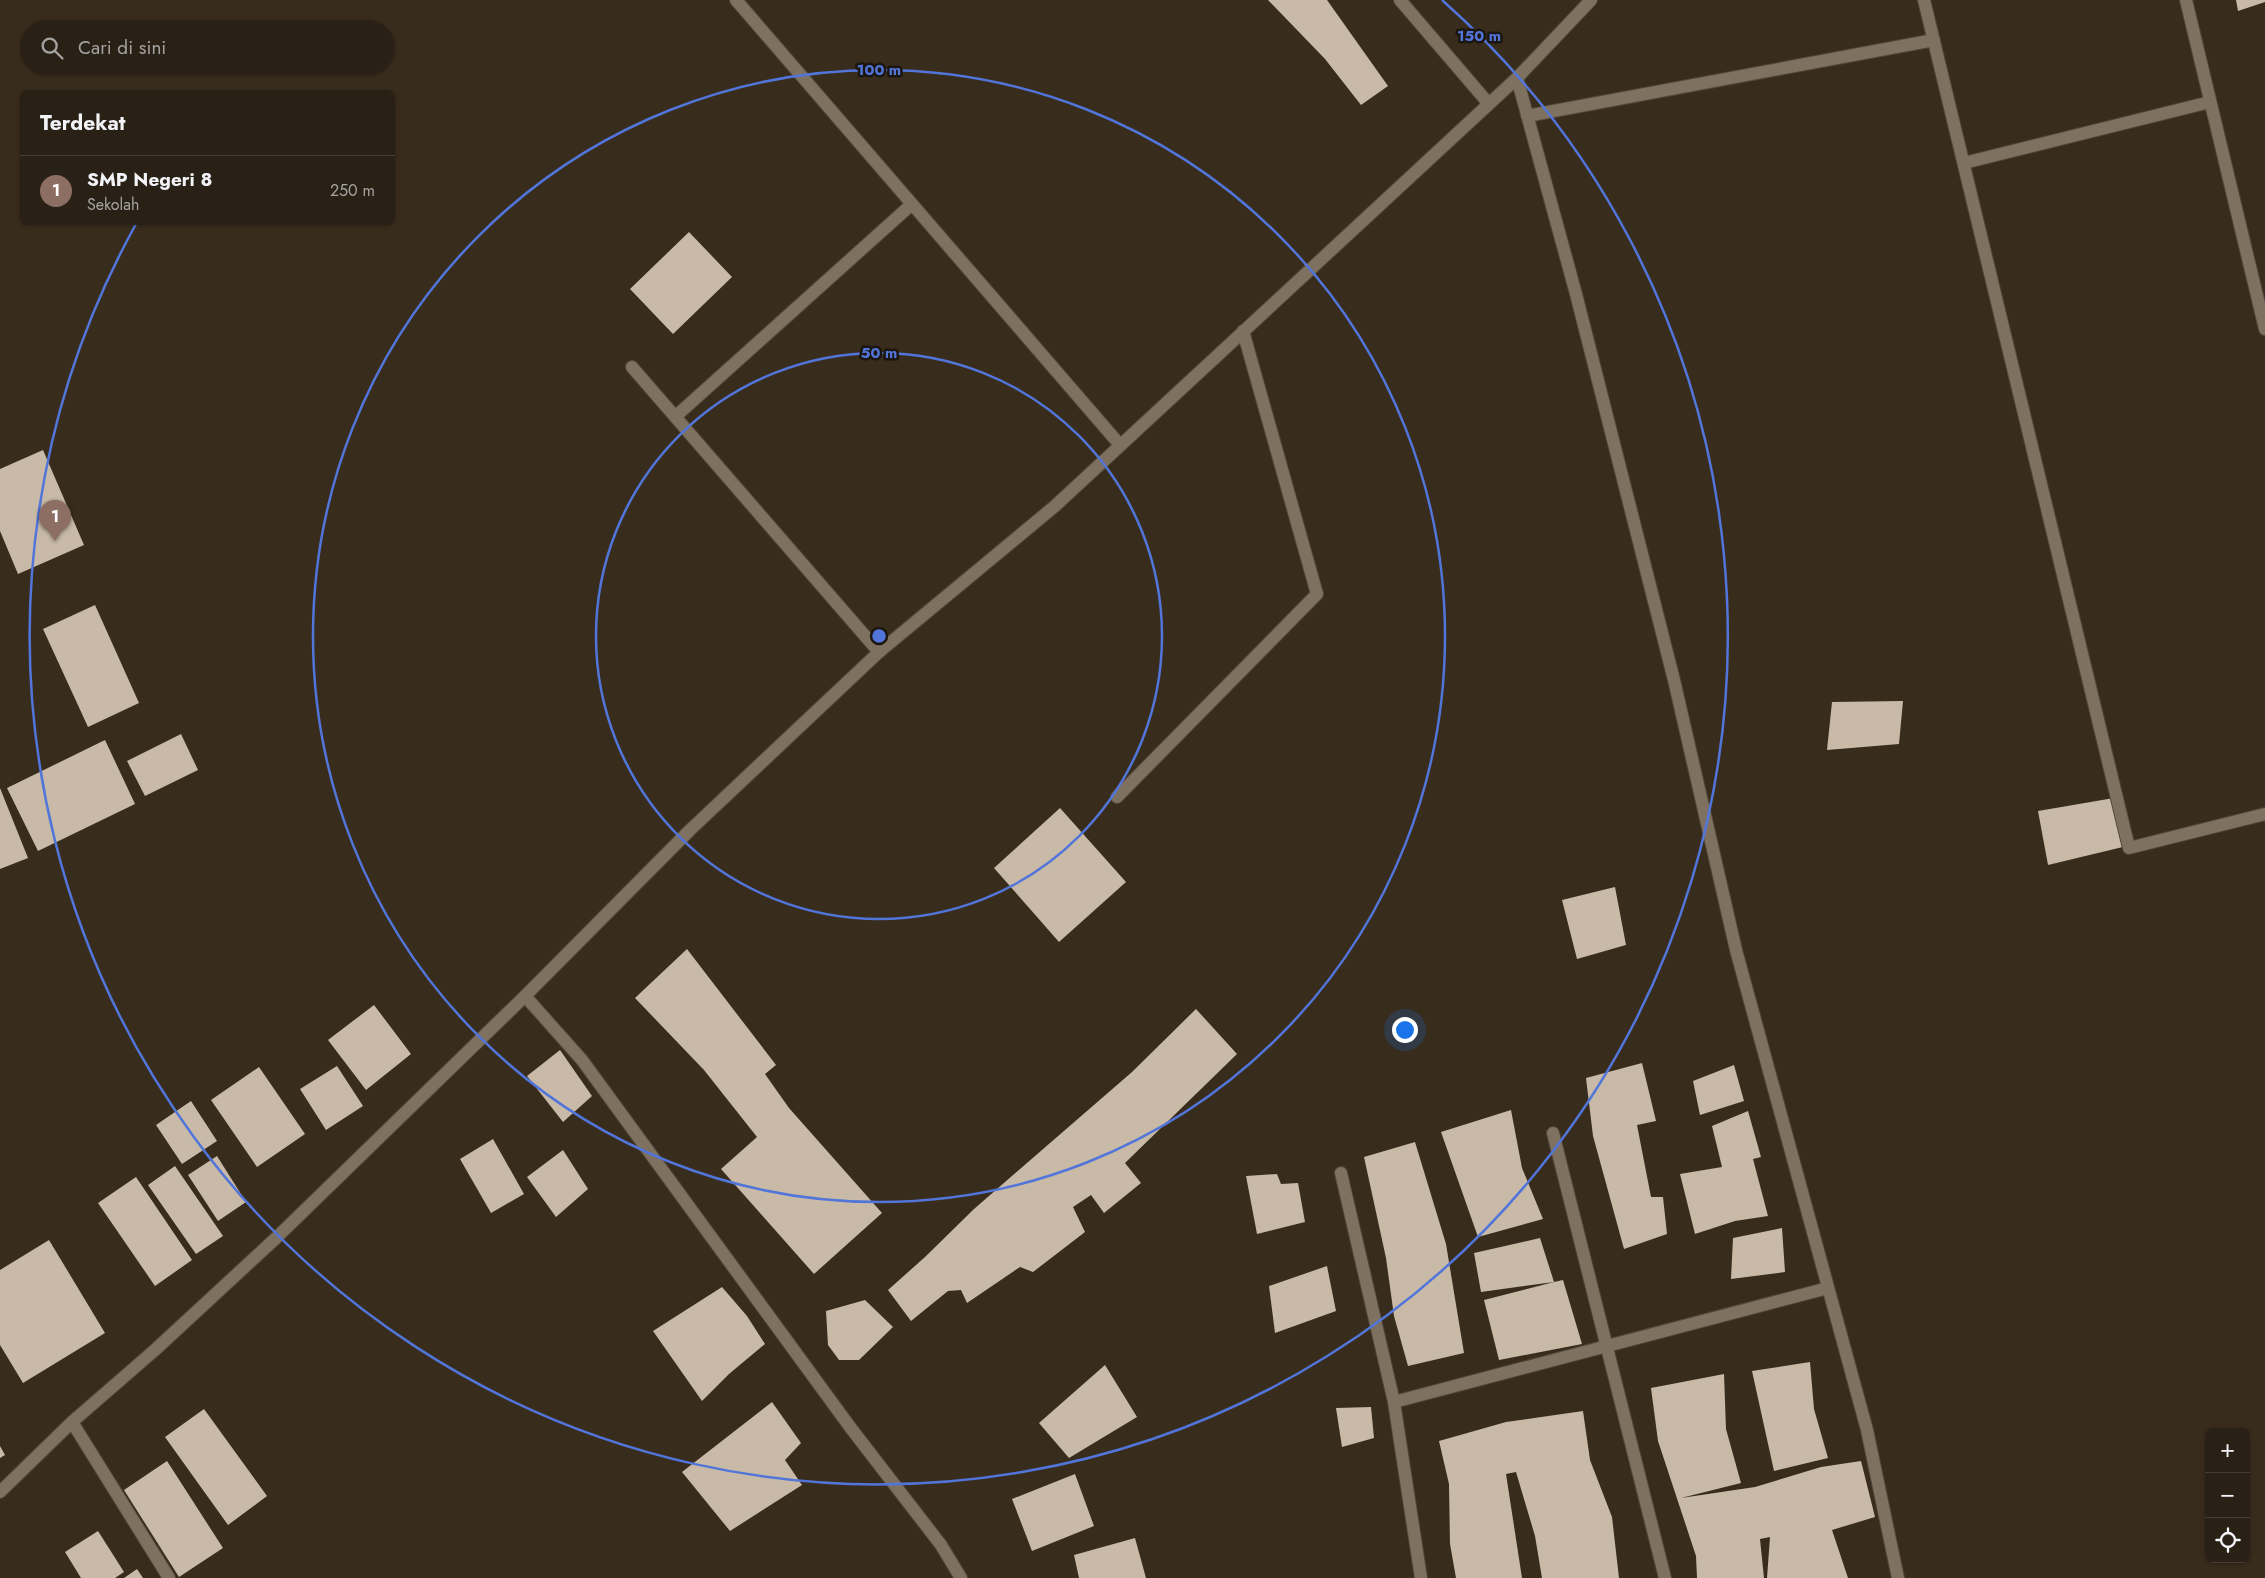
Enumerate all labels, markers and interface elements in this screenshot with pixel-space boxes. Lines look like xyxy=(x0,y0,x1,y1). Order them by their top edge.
search box xyxy=(20,20,395,75)
text: 150 m xyxy=(1457,25,1501,47)
icon: search xyxy=(38,34,66,62)
text: Cari di sini xyxy=(78,34,166,61)
text: 100 m xyxy=(857,59,901,81)
text: Terdekat xyxy=(40,108,125,138)
text: SMP Negeri 8 xyxy=(87,166,212,193)
text: 1 xyxy=(52,179,60,202)
text: 250 m xyxy=(330,179,375,202)
text: Sekolah xyxy=(87,193,139,216)
text: 50 m xyxy=(861,342,897,364)
pin: 1 xyxy=(39,500,71,541)
centre of rings xyxy=(870,627,888,645)
your location xyxy=(1392,1017,1418,1043)
map controls xyxy=(2205,1428,2250,1563)
button: + xyxy=(2205,1428,2250,1473)
button: − xyxy=(2205,1473,2250,1518)
button: locate xyxy=(2205,1518,2250,1563)

